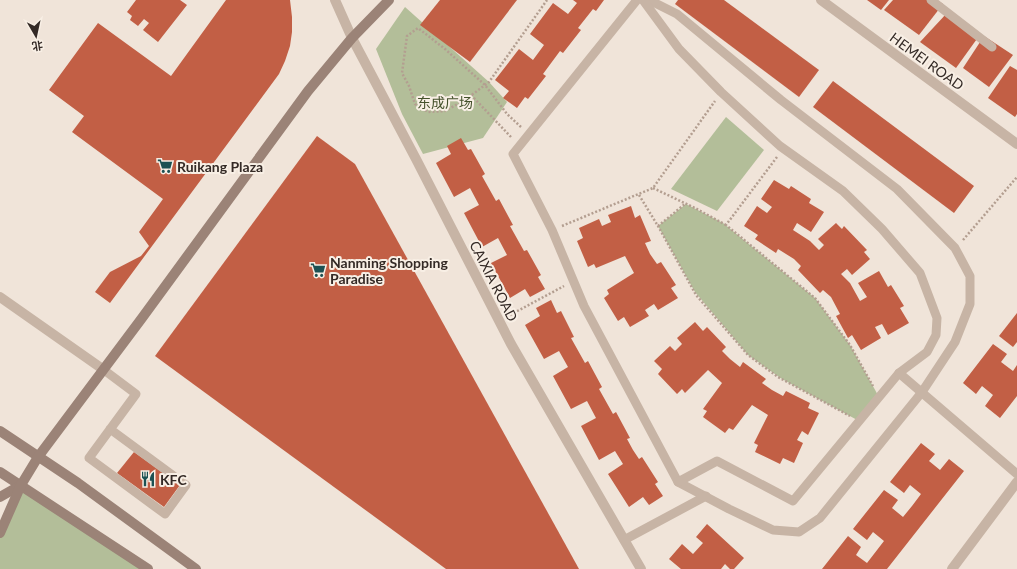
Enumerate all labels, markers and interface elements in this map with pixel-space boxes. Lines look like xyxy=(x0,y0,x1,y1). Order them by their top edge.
north arrow xyxy=(16,16,56,56)
street label: HEMEI ROAD xyxy=(887,29,967,93)
text: 北 xyxy=(31,39,44,54)
park label: 东成广场 xyxy=(417,94,473,111)
supermarket icon: Ruikang Plaza xyxy=(156,157,174,175)
place label: Ruikang Plaza xyxy=(177,158,263,175)
street label: CAIXIA ROAD xyxy=(466,238,522,324)
place label: Nanming Shopping Paradise xyxy=(330,254,448,287)
supermarket icon: Nanming Shopping Paradise xyxy=(309,261,327,279)
restaurant icon: KFC xyxy=(139,470,157,488)
place label: KFC xyxy=(160,471,187,488)

